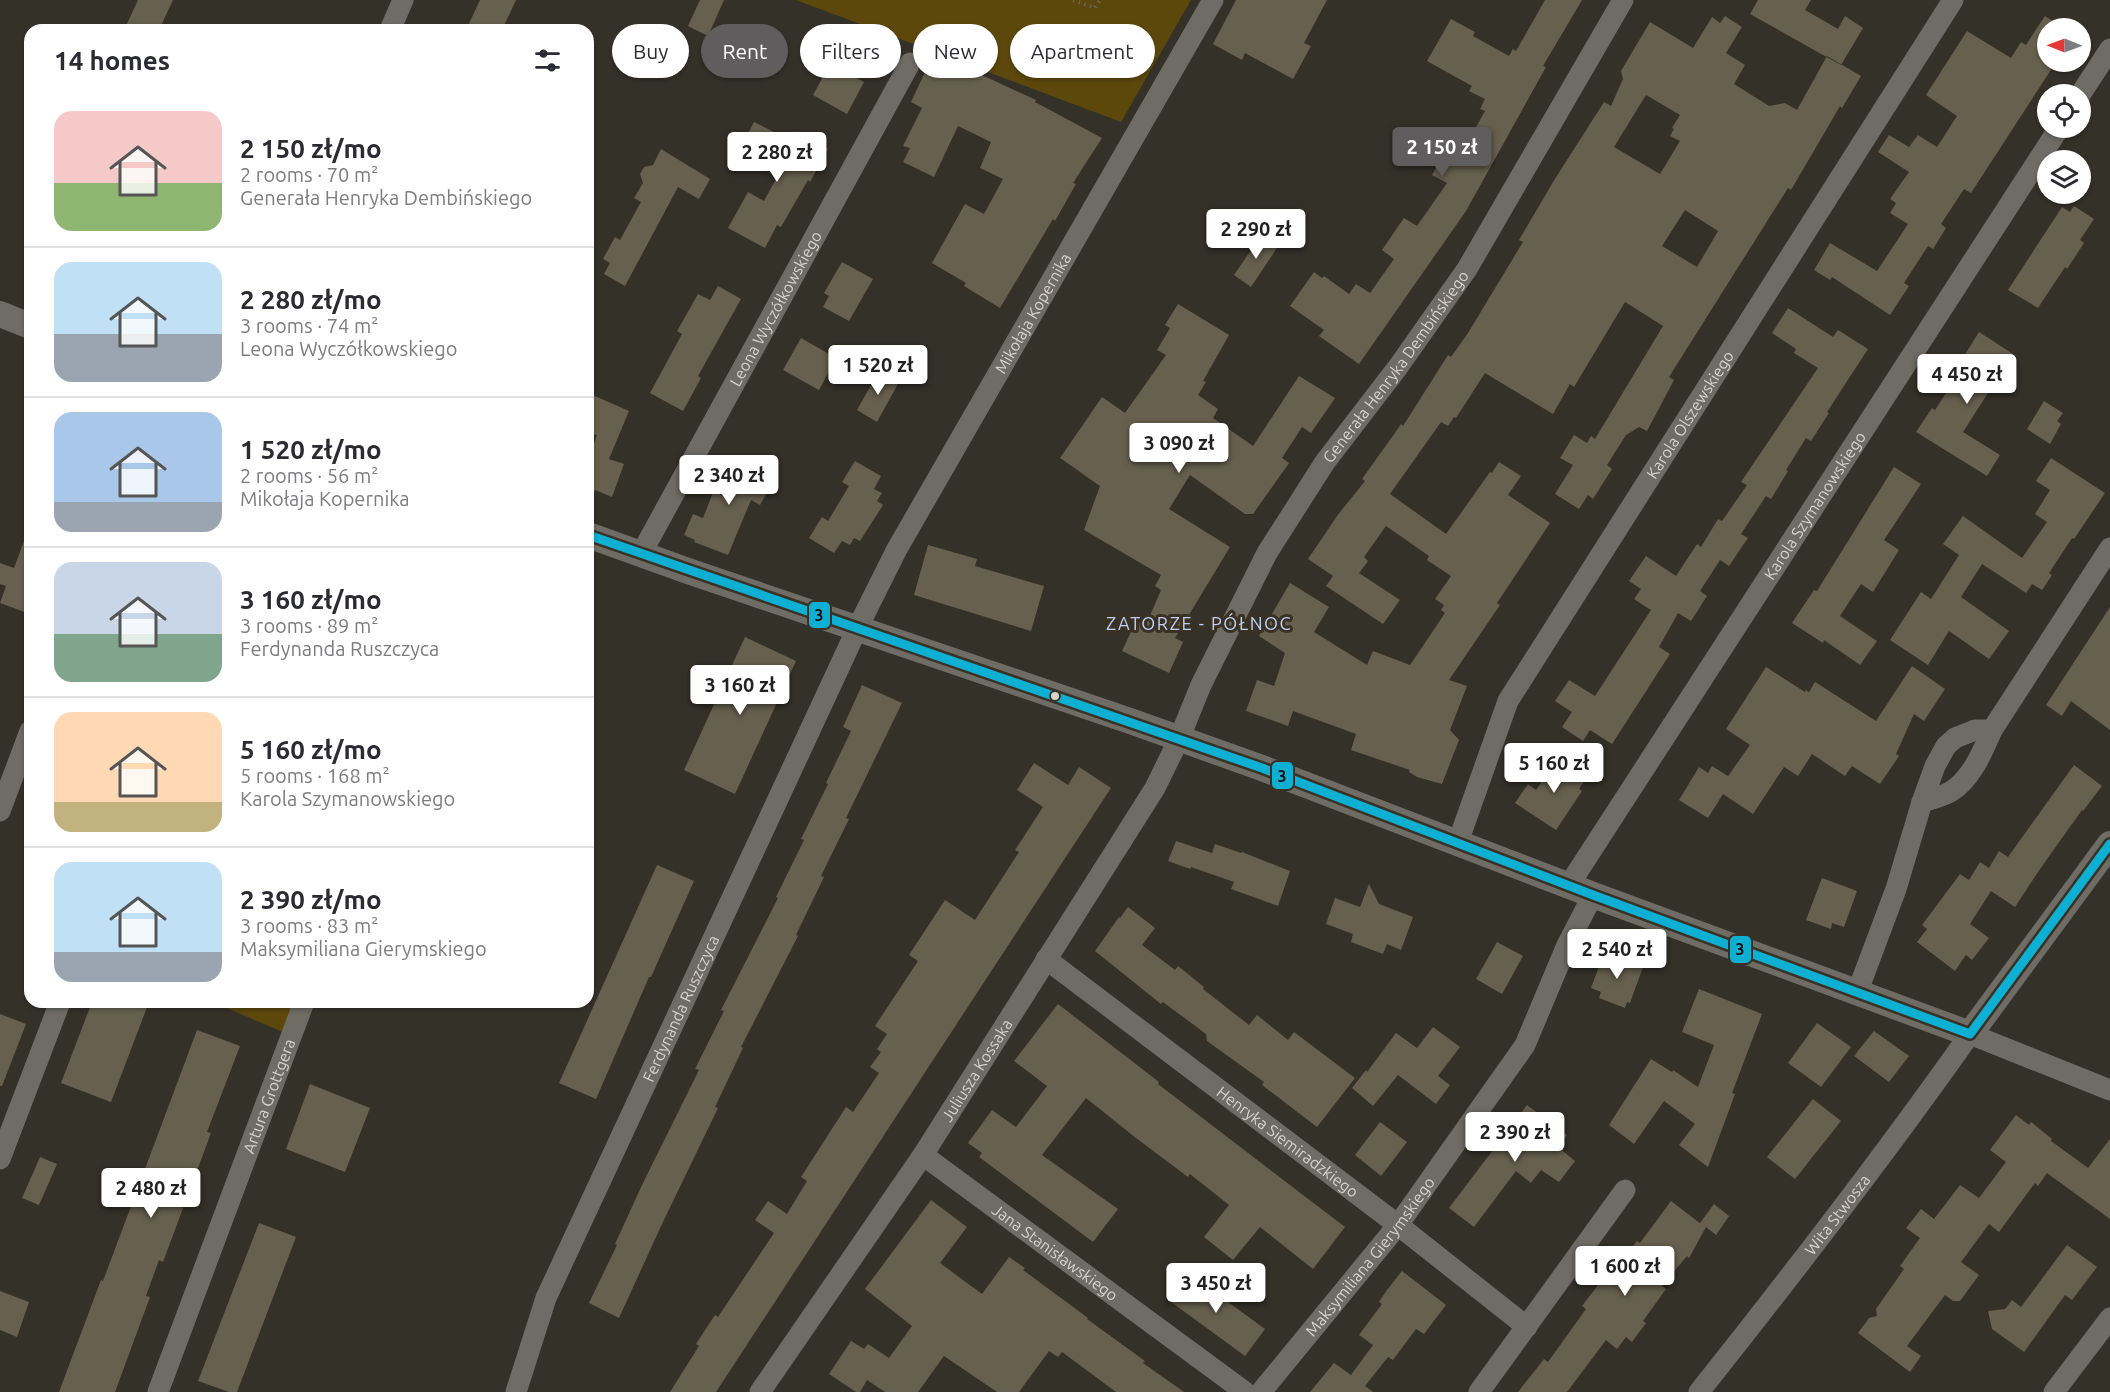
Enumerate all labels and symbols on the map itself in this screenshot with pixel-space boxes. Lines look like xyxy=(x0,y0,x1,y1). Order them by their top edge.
north arrow xyxy=(2037,18,2091,72)
pin: 2 150 zł xyxy=(1380,127,1504,178)
pin: 2 280 zł xyxy=(715,132,839,183)
pin: 2 290 zł xyxy=(1194,209,1318,260)
street label: Leona Wyczółkowskiego xyxy=(726,228,825,389)
street label: Mikołaja Kopernika xyxy=(991,250,1074,377)
street label: Generała Henryka Dembińskiego xyxy=(1319,267,1472,466)
pin: 1 520 zł xyxy=(816,345,940,396)
street label: Karola Olszewskiego xyxy=(1643,347,1737,482)
pin: 4 450 zł xyxy=(1905,354,2029,405)
pin: 3 090 zł xyxy=(1117,423,1241,474)
street label: Karola Szymanowskiego xyxy=(1760,428,1869,583)
pin: 2 340 zł xyxy=(667,455,791,506)
line badge: 3 xyxy=(808,601,831,629)
text: 3 xyxy=(814,606,824,624)
district label: ZATORZE - PÓŁNOC xyxy=(1106,612,1292,633)
pin: 3 160 zł xyxy=(678,665,802,716)
unlabelled marker xyxy=(1049,690,1061,702)
pin: 5 160 zł xyxy=(1492,743,1616,794)
line badge: 3 xyxy=(1271,761,1294,790)
text: 3 xyxy=(1277,767,1287,785)
pin: 2 540 zł xyxy=(1555,929,1679,980)
street label: Ferdynanda Ruszczyca xyxy=(639,932,722,1085)
line badge: 3 xyxy=(1729,935,1752,964)
text: 3 xyxy=(1735,940,1745,958)
street label: Juliusza Kossaka xyxy=(938,1016,1016,1125)
street label: Artura Grottgera xyxy=(239,1036,298,1156)
street label: Henryka Siemiradzkiego xyxy=(1213,1082,1362,1201)
pin: 2 390 zł xyxy=(1453,1112,1577,1163)
pin: 2 480 zł xyxy=(89,1168,213,1219)
street label: Wita Stwosza xyxy=(1801,1171,1874,1258)
street label: Maksymiliana Gierymskiego xyxy=(1302,1173,1438,1340)
street label: Jana Stanisławskiego xyxy=(989,1200,1121,1304)
pin: 1 600 zł xyxy=(1563,1246,1687,1297)
pin: 3 450 zł xyxy=(1154,1263,1278,1314)

